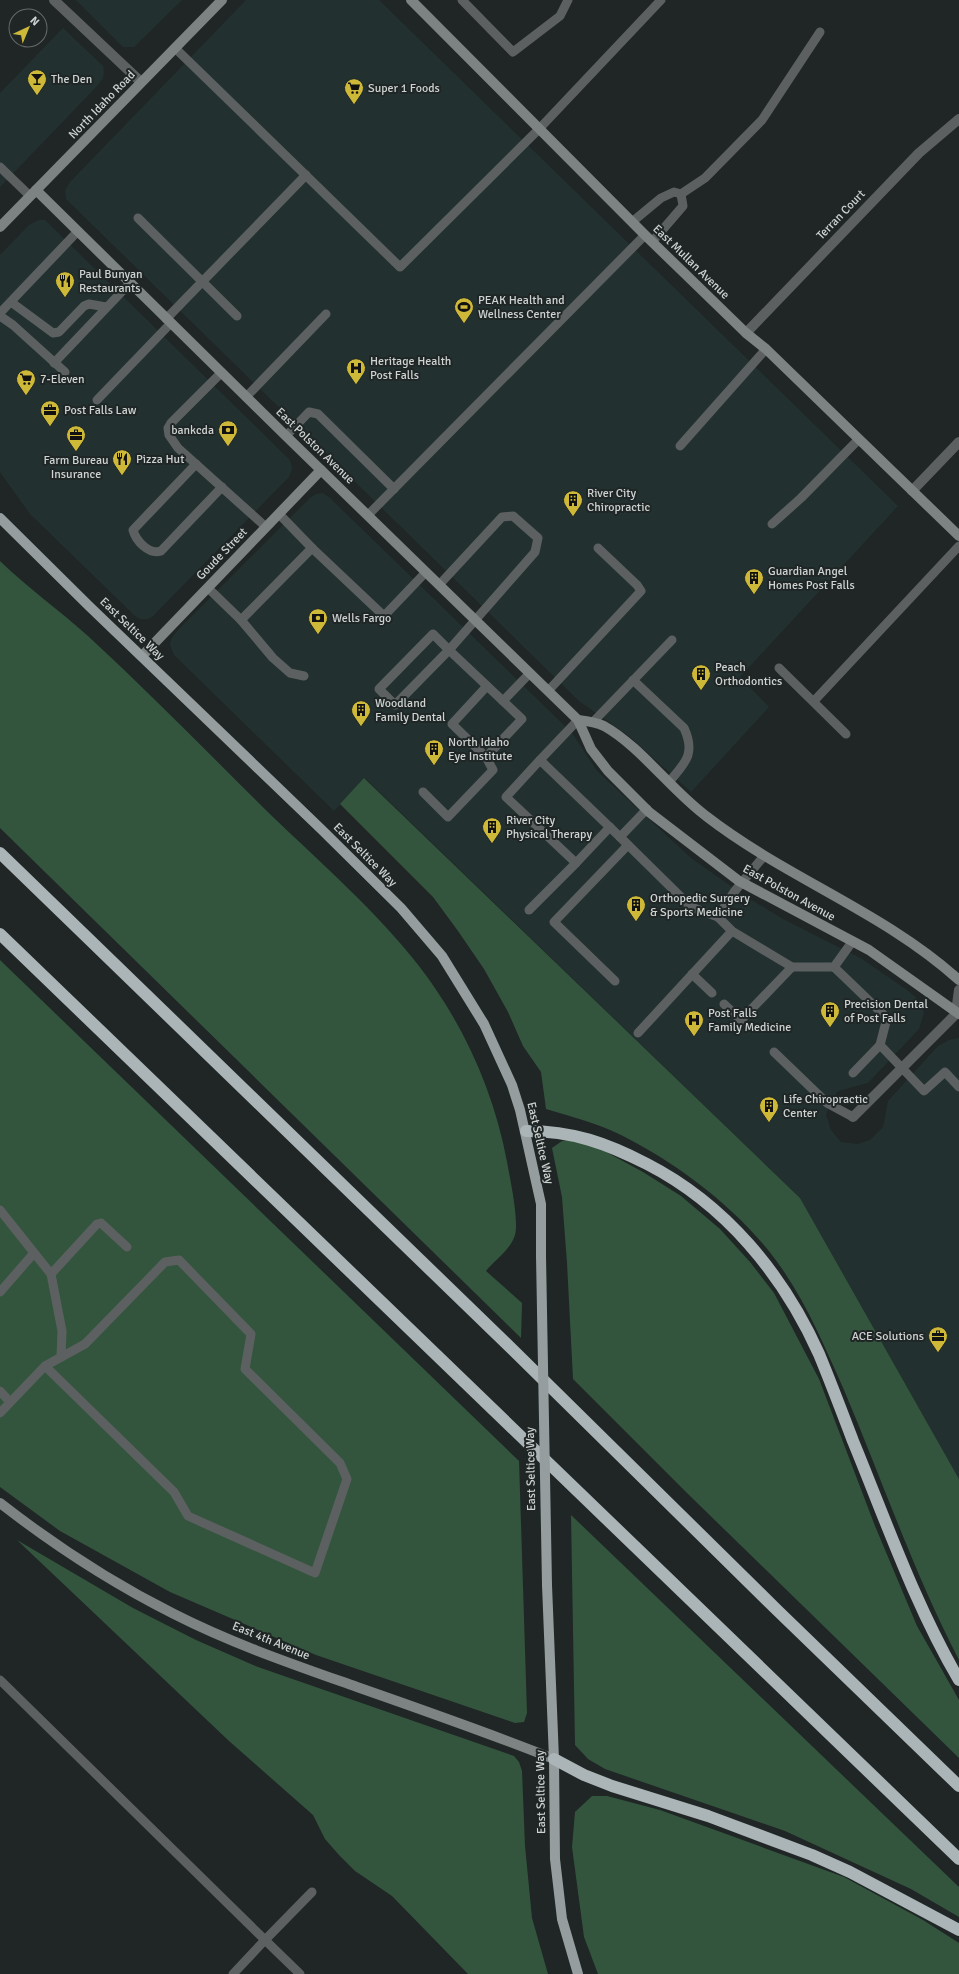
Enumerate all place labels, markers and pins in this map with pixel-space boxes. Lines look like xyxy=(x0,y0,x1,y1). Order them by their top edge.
bar icon: The Den xyxy=(26,68,48,96)
place label: The Den xyxy=(51,72,92,87)
supermarket icon: Super 1 Foods xyxy=(343,77,365,105)
place label: Super 1 Foods xyxy=(368,81,440,96)
place label: Paul Bunyan Restaurants xyxy=(79,267,143,296)
restaurant icon: Paul Bunyan Restaurants xyxy=(54,270,76,298)
place label: PEAK Health and Wellness Center xyxy=(478,293,565,322)
sports icon: PEAK Health and Wellness Center xyxy=(453,296,475,324)
place label: Heritage Health Post Falls xyxy=(370,354,451,383)
hospital icon: Heritage Health Post Falls xyxy=(345,357,367,385)
supermarket icon: 7-Eleven xyxy=(15,368,37,396)
place label: 7-Eleven xyxy=(40,372,85,387)
office icon: Post Falls Law xyxy=(39,399,61,427)
place label: Post Falls Law xyxy=(64,403,137,418)
bank icon: bankcda xyxy=(217,419,239,447)
place label: bankcda xyxy=(171,423,214,438)
office icon: Farm Bureau Insurance xyxy=(65,424,87,452)
restaurant icon: Pizza Hut xyxy=(111,448,133,476)
place label: Pizza Hut xyxy=(136,452,184,467)
place label: Farm Bureau Insurance xyxy=(43,453,109,482)
place label: River City Chiropractic xyxy=(587,486,650,515)
building icon: River City Chiropractic xyxy=(562,489,584,517)
place label: Guardian Angel Homes Post Falls xyxy=(768,564,855,593)
building icon: Guardian Angel Homes Post Falls xyxy=(743,567,765,595)
bank icon: Wells Fargo xyxy=(307,607,329,635)
place label: Wells Fargo xyxy=(332,611,391,626)
place label: Peach Orthodontics xyxy=(715,660,782,689)
building icon: Peach Orthodontics xyxy=(690,663,712,691)
place label: Woodland Family Dental xyxy=(375,696,446,725)
building icon: Woodland Family Dental xyxy=(350,699,372,727)
place label: North Idaho Eye Institute xyxy=(448,735,512,764)
building icon: North Idaho Eye Institute xyxy=(423,738,445,766)
place label: River City Physical Therapy xyxy=(506,813,592,842)
building icon: River City Physical Therapy xyxy=(481,816,503,844)
place label: Orthopedic Surgery & Sports Medicine xyxy=(650,891,750,920)
building icon: Orthopedic Surgery & Sports Medicine xyxy=(625,894,647,922)
place label: Precision Dental of Post Falls xyxy=(844,997,928,1026)
building icon: Precision Dental of Post Falls xyxy=(819,1000,841,1028)
place label: Post Falls Family Medicine xyxy=(708,1006,791,1035)
hospital icon: Post Falls Family Medicine xyxy=(683,1009,705,1037)
place label: Life Chiropractic Center xyxy=(783,1092,868,1121)
building icon: Life Chiropractic Center xyxy=(758,1095,780,1123)
office icon: ACE Solutions xyxy=(927,1325,949,1353)
place label: ACE Solutions xyxy=(852,1329,924,1344)

